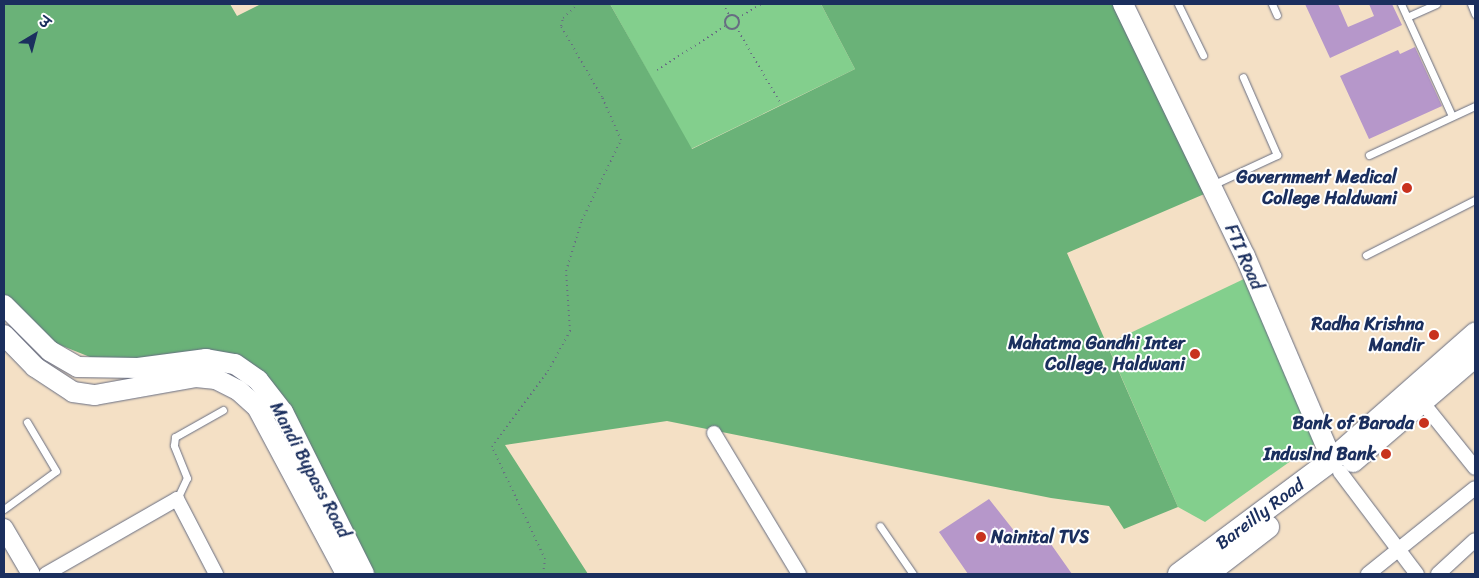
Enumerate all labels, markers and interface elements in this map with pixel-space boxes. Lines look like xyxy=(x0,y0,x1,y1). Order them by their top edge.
north arrow xyxy=(10,10,60,60)
text: उ xyxy=(33,10,56,35)
place label: Government Medical College Haldwani xyxy=(1236,167,1397,210)
marker: Government Medical College Haldwani xyxy=(1401,182,1413,194)
street label: FTI Road xyxy=(1220,221,1268,293)
place label: Radha Krishna Mandir xyxy=(1312,314,1424,356)
marker: Radha Krishna Mandir xyxy=(1428,329,1440,341)
place label: Mahatma Gandhi Inter College, Haldwani xyxy=(1008,333,1185,376)
marker: Mahatma Gandhi Inter College, Haldwani xyxy=(1189,348,1201,360)
street label: Mandi Bypass Road xyxy=(265,398,355,542)
place label: Bank of Baroda xyxy=(1292,412,1414,434)
marker: Bank of Baroda xyxy=(1418,417,1430,429)
place label: IndusInd Bank xyxy=(1264,443,1376,465)
marker: IndusInd Bank xyxy=(1380,448,1392,460)
street label: Bareilly Road xyxy=(1212,474,1308,554)
place label: Nainital TVS xyxy=(991,526,1089,548)
marker: Nainital TVS xyxy=(975,531,987,543)

